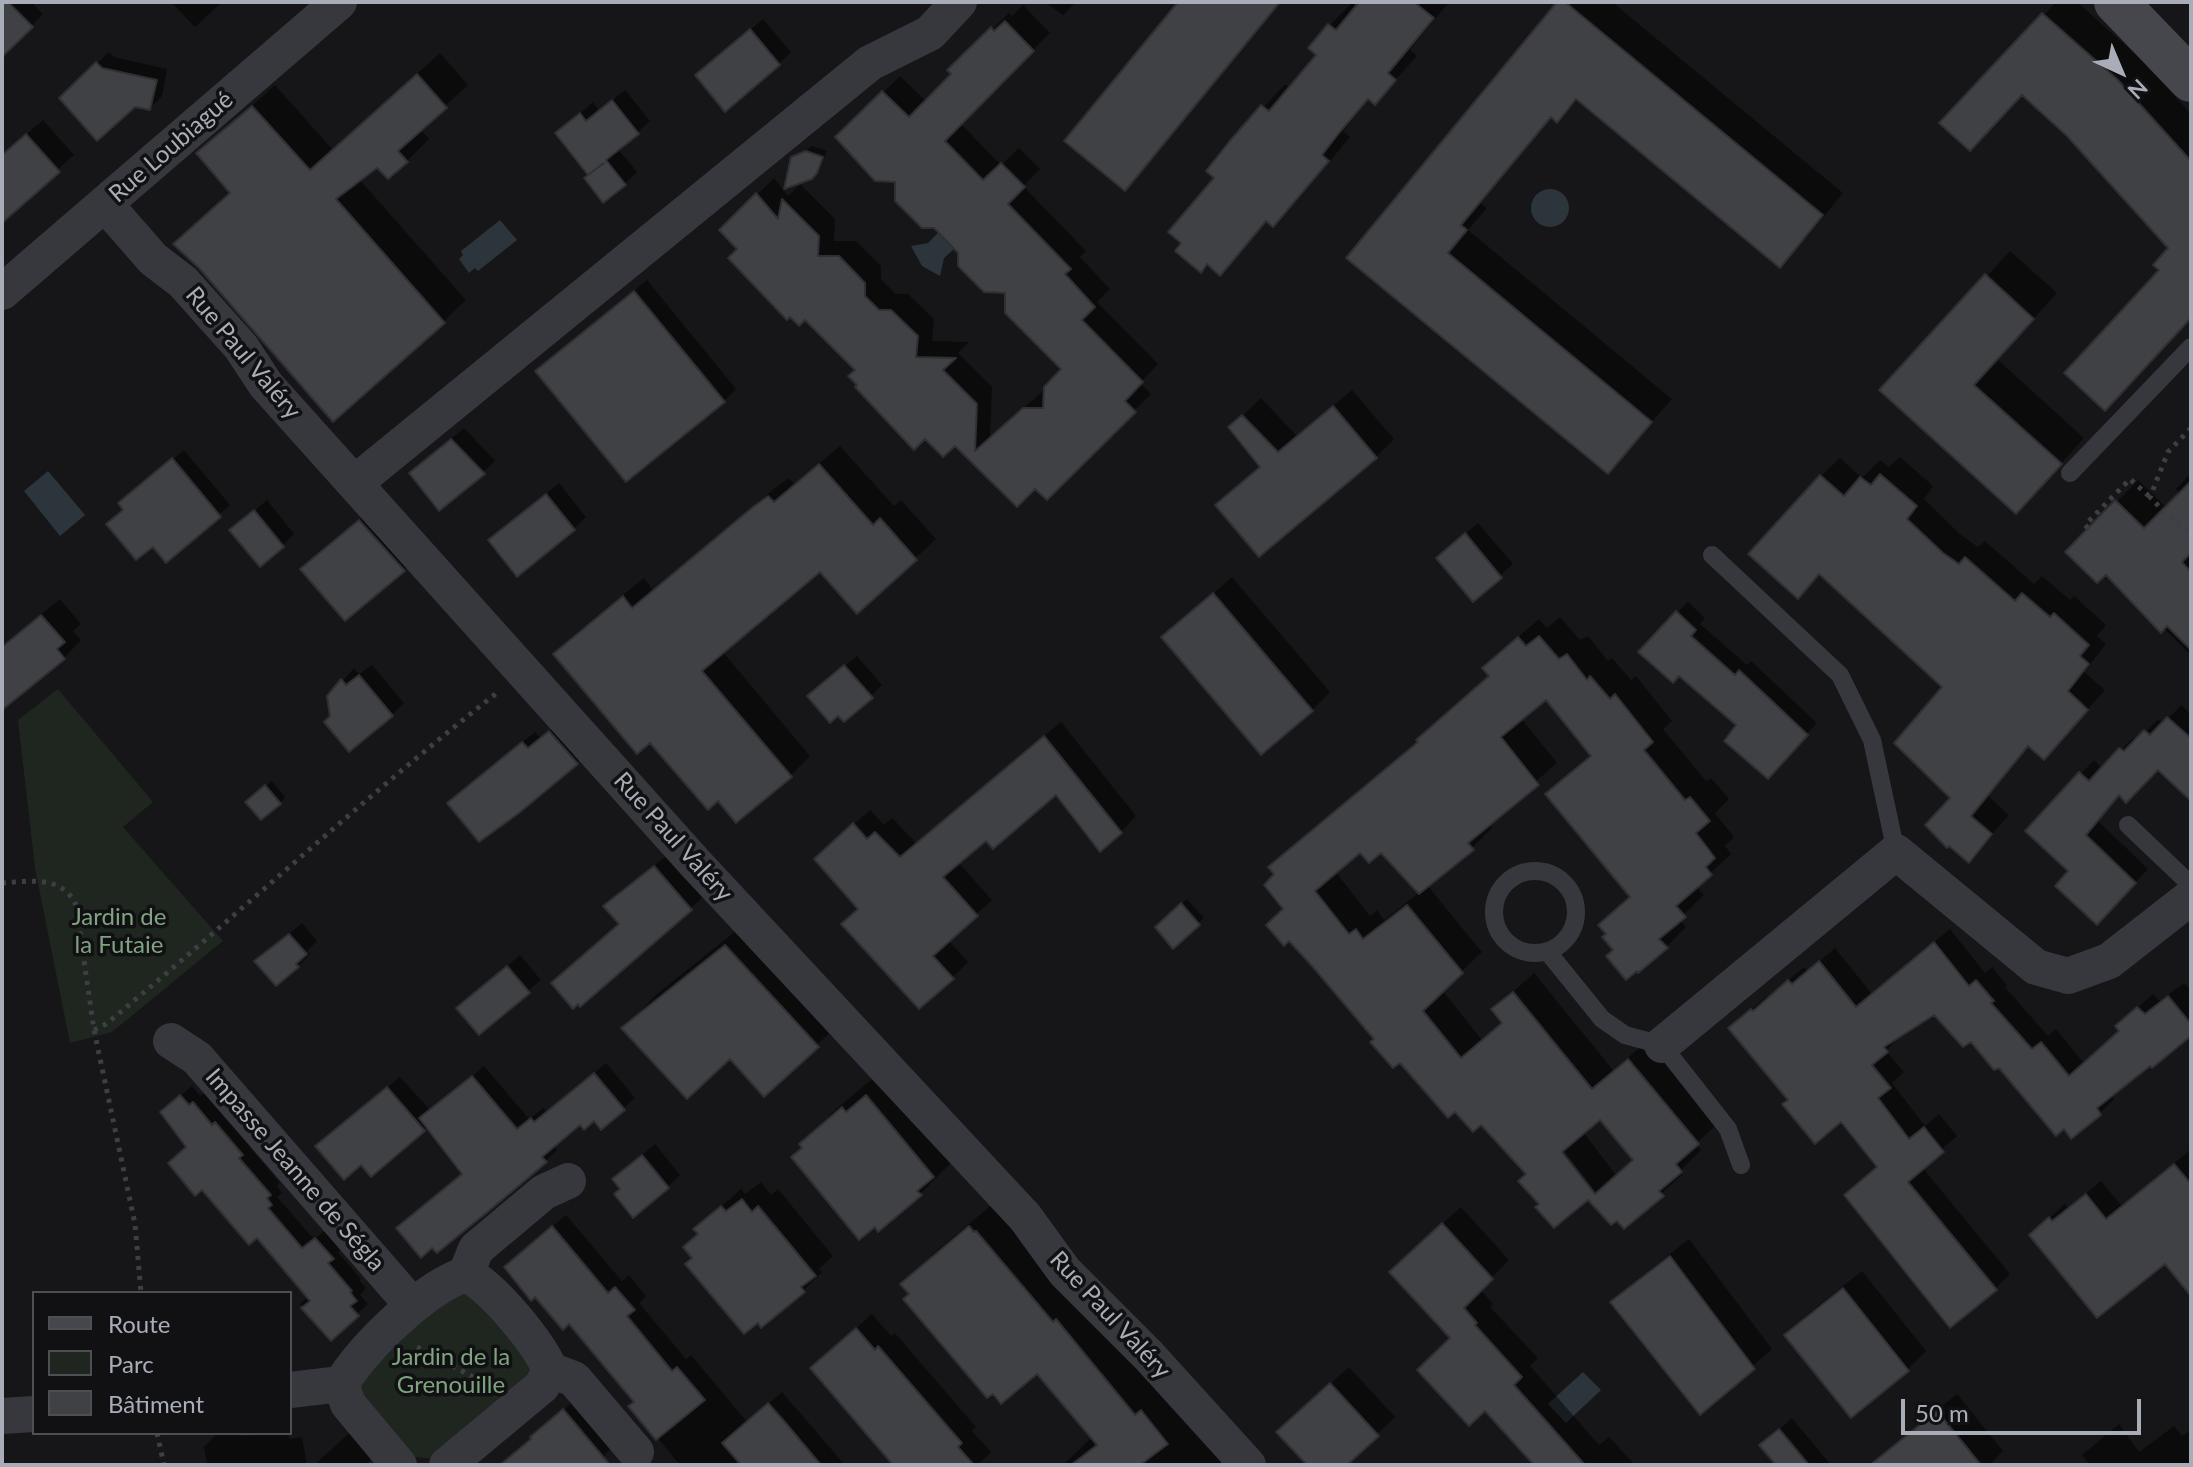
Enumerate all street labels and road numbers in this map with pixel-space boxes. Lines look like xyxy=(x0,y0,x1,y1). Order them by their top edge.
street label: Rue Loubiagué xyxy=(103,85,239,209)
street label: Rue Paul Valéry xyxy=(179,281,307,425)
street label: Rue Paul Valéry xyxy=(608,767,738,907)
street label: Impasse Jeanne de Ségla xyxy=(199,1063,391,1277)
street label: Rue Paul Valéry xyxy=(1044,1245,1176,1385)

